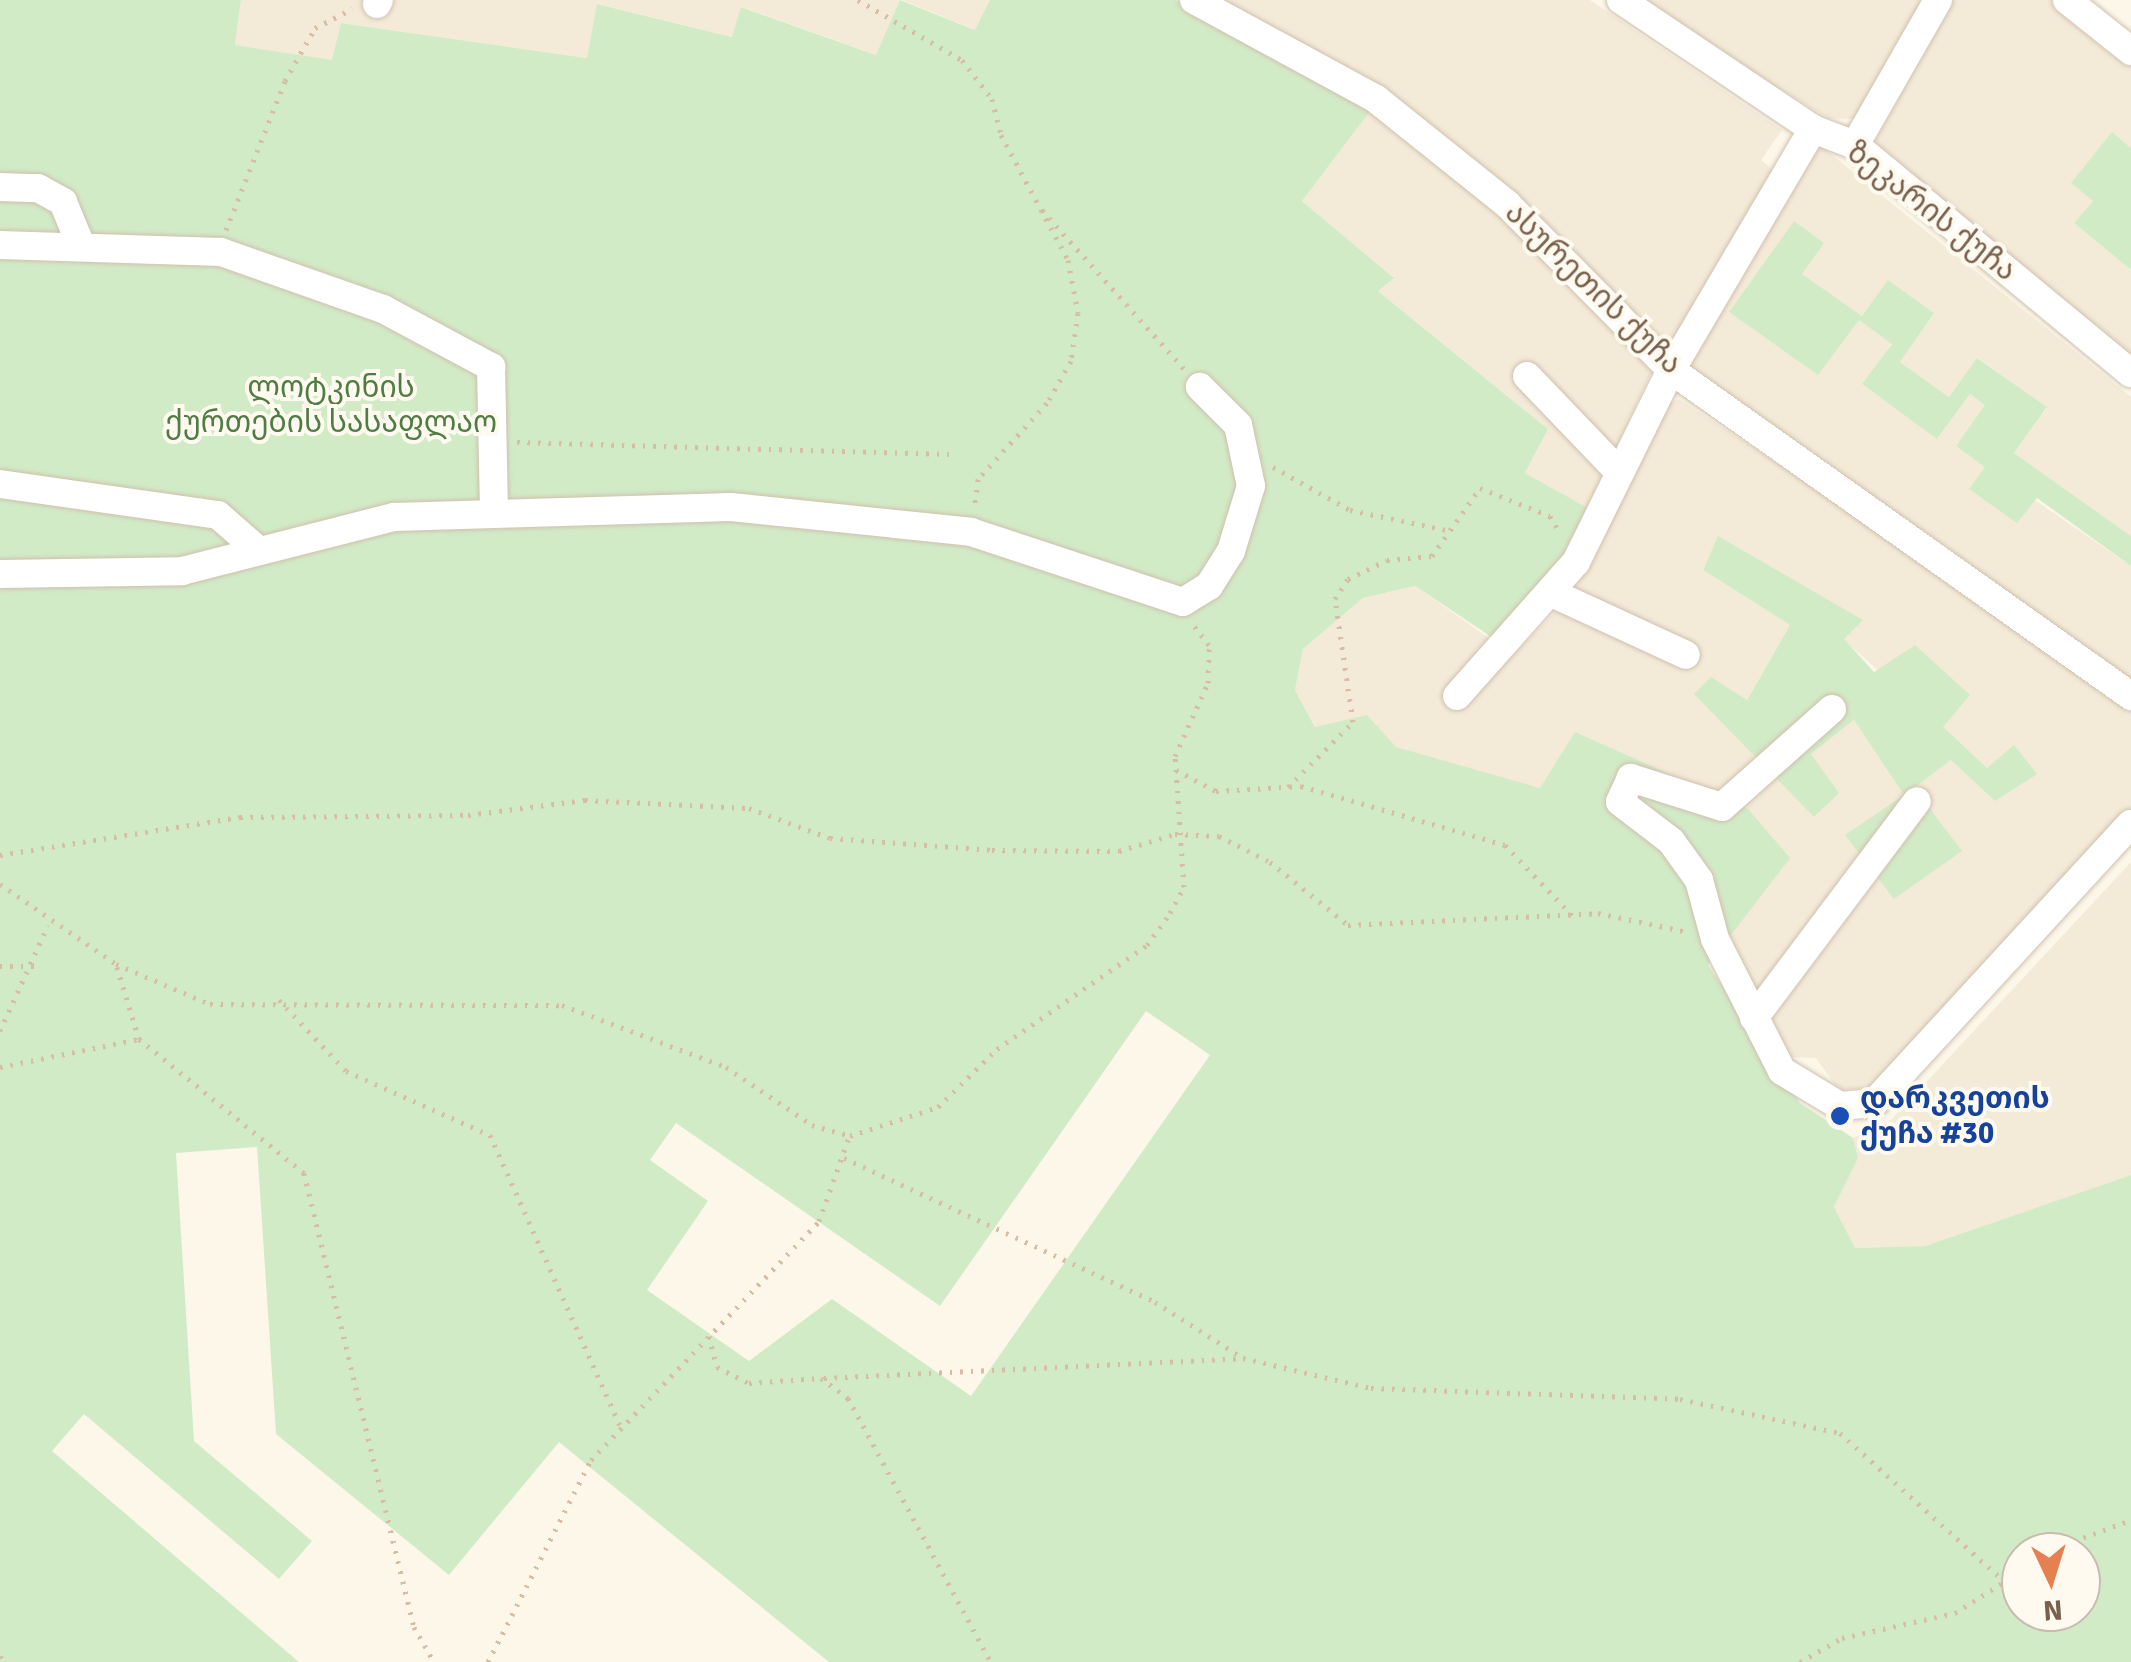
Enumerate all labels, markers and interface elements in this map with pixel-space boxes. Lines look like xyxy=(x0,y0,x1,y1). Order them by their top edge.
street label: ზეკარის ქუჩა xyxy=(1839,135,2023,289)
street label: ასურეთის ქუჩა xyxy=(1497,195,1689,383)
park label: ლოტკინის ქურთების სასაფლაო xyxy=(165,370,497,440)
place label: დარკვეთის ქუჩა #30 xyxy=(1860,1081,2050,1152)
marker: დარკვეთის ქუჩა #30 xyxy=(1829,1105,1851,1127)
north arrow xyxy=(2001,1532,2101,1632)
text: N xyxy=(2042,1592,2064,1628)

